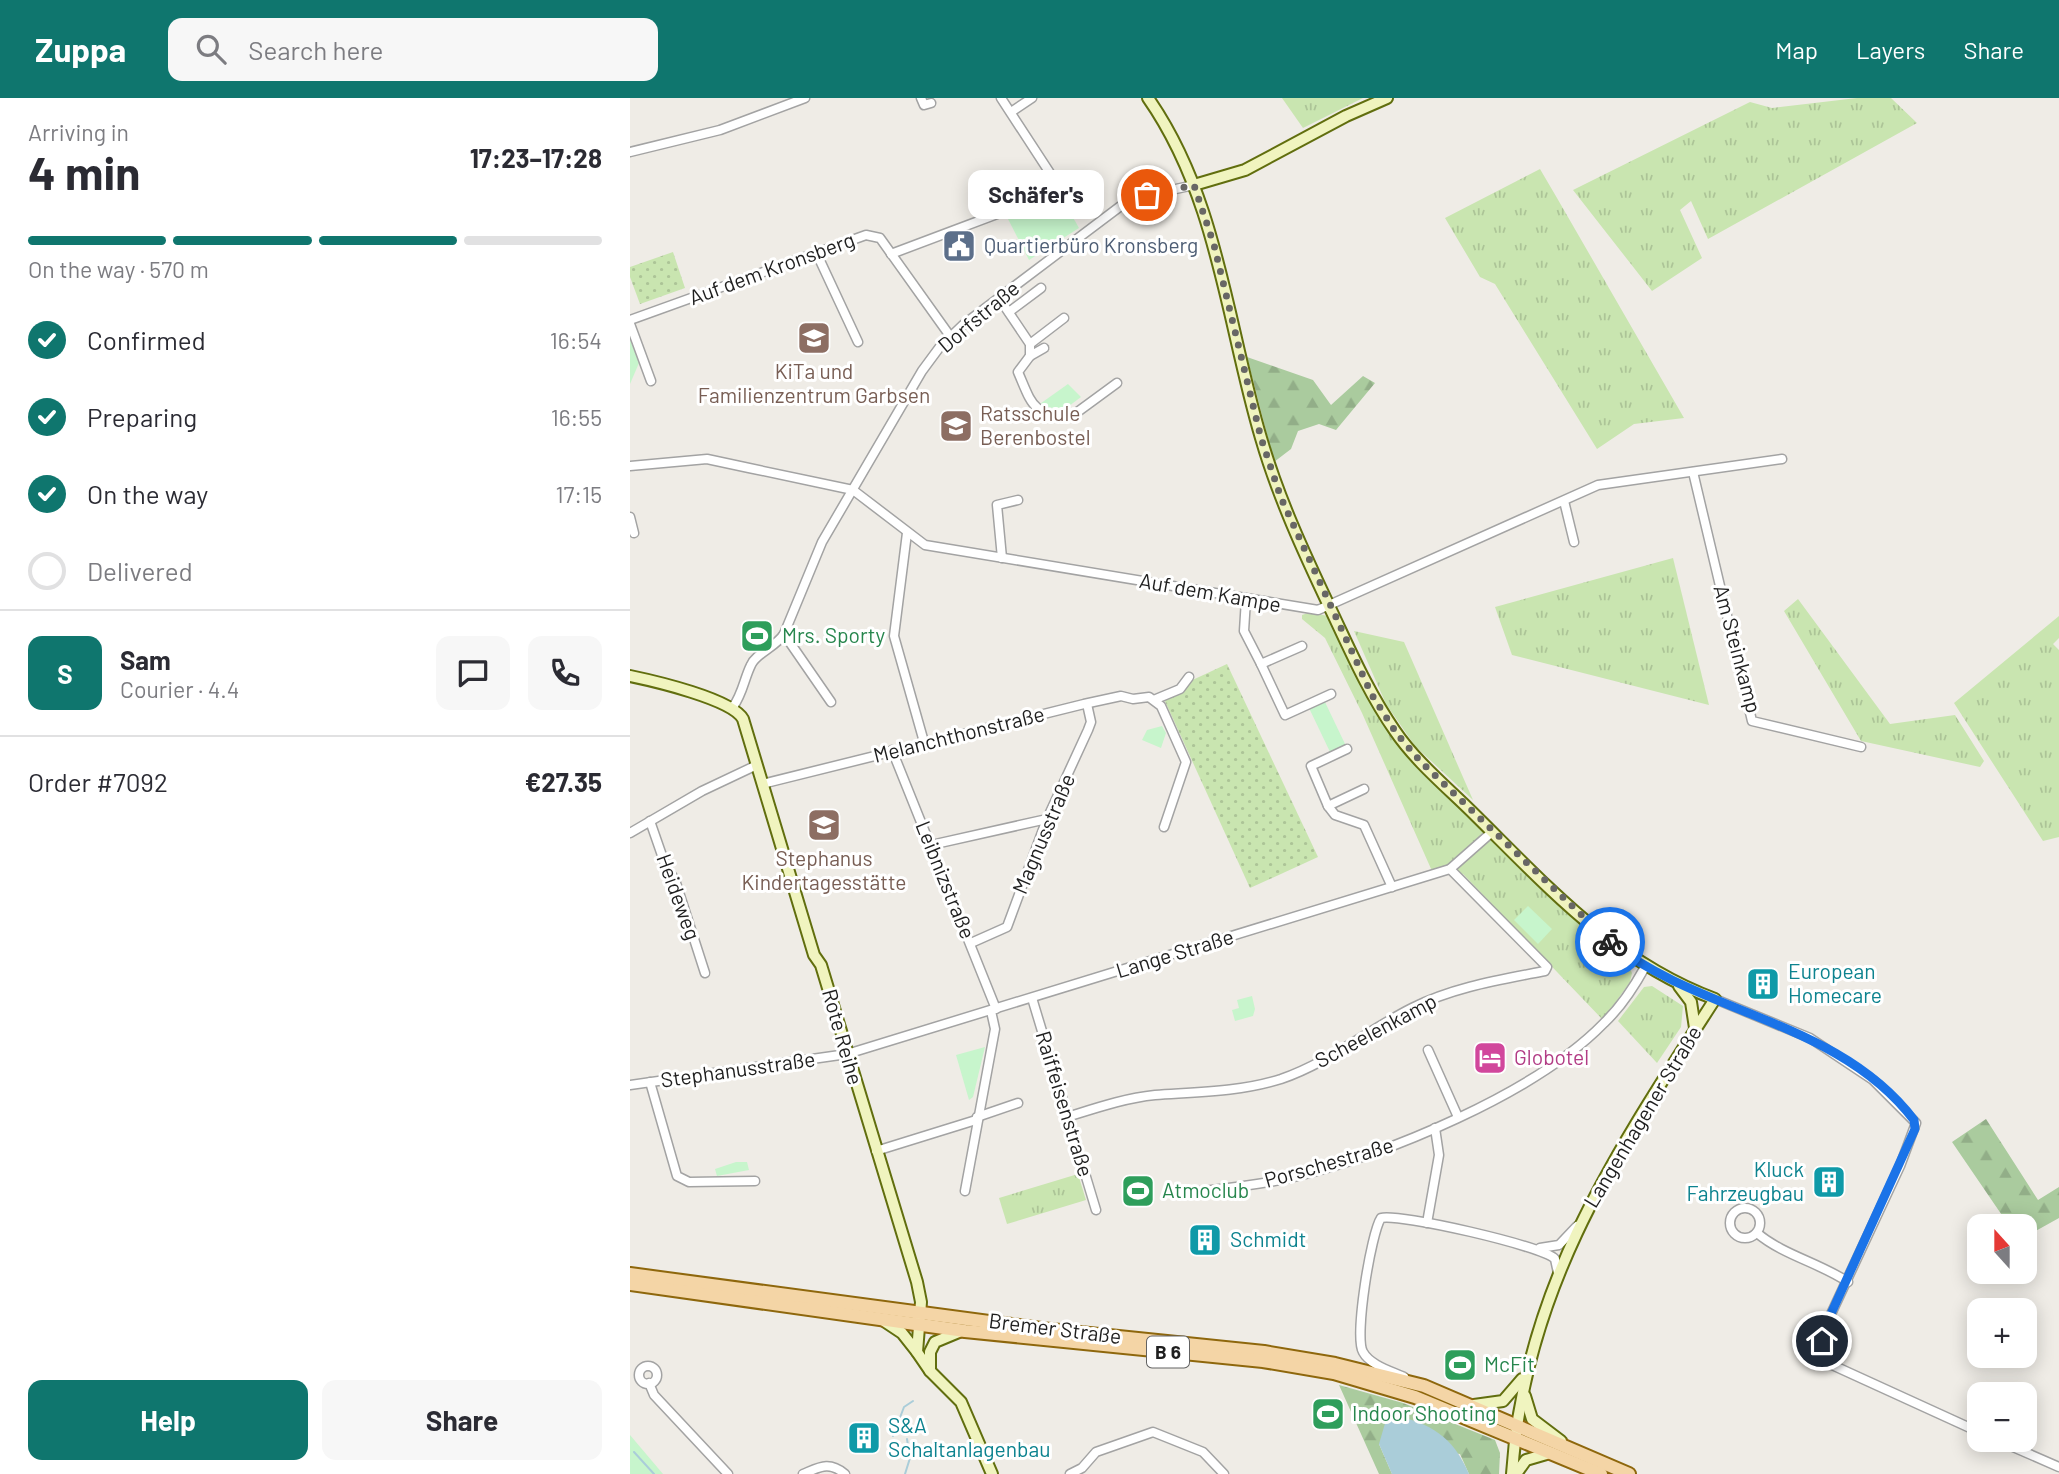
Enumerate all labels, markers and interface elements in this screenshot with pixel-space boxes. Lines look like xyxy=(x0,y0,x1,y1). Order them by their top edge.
search box xyxy=(168,18,658,81)
text: Zuppa xyxy=(35,29,126,69)
icon: search xyxy=(192,30,230,68)
text: Search here xyxy=(248,34,383,65)
text: Map xyxy=(1775,35,1818,64)
text: Layers xyxy=(1856,35,1925,64)
text: Share xyxy=(1963,35,2024,64)
text: Arriving in xyxy=(28,118,129,146)
text: 17:23–17:28 xyxy=(470,142,602,173)
text: 4 min xyxy=(28,144,140,199)
pin xyxy=(1117,165,1177,225)
callout: Schäfer's xyxy=(968,170,1105,220)
icon: bag xyxy=(1128,176,1166,214)
text: Schäfer's xyxy=(988,180,1084,208)
street label: Auf dem Kronsberg xyxy=(685,226,858,309)
public building icon: Quartierbüro Kronsberg xyxy=(940,227,978,265)
place label: Quartierbüro Kronsberg xyxy=(984,232,1198,257)
text: On the way · 570 m xyxy=(28,255,209,283)
street label: Dorfstraße xyxy=(932,275,1024,357)
school or university icon: KiTa und Familienzentrum Garbsen xyxy=(795,319,833,357)
icon: check xyxy=(28,321,66,359)
text: Confirmed xyxy=(87,324,206,355)
text: 16:54 xyxy=(550,326,602,354)
place label: KiTa und Familienzentrum Garbsen xyxy=(698,358,930,407)
icon: check xyxy=(28,398,66,436)
place label: Ratsschule Berenbostel xyxy=(980,400,1091,449)
text: Preparing xyxy=(87,401,197,432)
text: 16:55 xyxy=(551,403,602,431)
school or university icon: Ratsschule Berenbostel xyxy=(937,407,975,445)
icon: check xyxy=(28,475,66,513)
text: On the way xyxy=(87,478,208,509)
text: 17:15 xyxy=(555,480,602,508)
text: Delivered xyxy=(87,555,193,586)
street label: Auf dem Kampe xyxy=(1137,567,1283,616)
street label: Am Steinkamp xyxy=(1709,582,1768,715)
sports icon: Mrs. Sporty xyxy=(738,617,776,655)
place label: Mrs. Sporty xyxy=(782,622,885,647)
button: chat xyxy=(436,636,510,710)
button: phone xyxy=(528,636,602,710)
text: Sam xyxy=(120,644,171,675)
text: S xyxy=(57,658,73,689)
text: Courier · 4.4 xyxy=(120,675,239,703)
street label: Melanchthonstraße xyxy=(870,700,1047,767)
text: Order #7092 xyxy=(28,766,168,797)
text: €27.35 xyxy=(525,766,602,797)
street label: Magnusstraße xyxy=(1006,769,1079,897)
school or university icon: Stephanus Kindertagesstätte xyxy=(805,806,843,844)
street label: Leibnizstraße xyxy=(911,817,981,942)
place label: Stephanus Kindertagesstätte xyxy=(742,845,906,894)
street label: Heideweg xyxy=(652,850,707,943)
courier xyxy=(1575,907,1645,977)
street label: Lange Straße xyxy=(1113,923,1236,982)
icon: bike xyxy=(1591,923,1629,961)
place label: European Homecare xyxy=(1788,958,1882,1007)
building icon: European Homecare xyxy=(1744,965,1782,1003)
street label: Rote Reihe xyxy=(818,986,869,1087)
street label: Scheelenkamp xyxy=(1310,987,1440,1072)
street label: Langenhagener Straße xyxy=(1578,1021,1706,1212)
street label: Raiffeisenstraße xyxy=(1031,1028,1099,1179)
hotel icon: Globotel xyxy=(1471,1039,1509,1077)
place label: Globotel xyxy=(1514,1044,1589,1069)
street label: Stephanusstraße xyxy=(659,1045,817,1092)
street label: Porschestraße xyxy=(1261,1131,1396,1192)
place label: Kluck Fahrzeugbau xyxy=(1687,1156,1804,1205)
building icon: Kluck Fahrzeugbau xyxy=(1810,1163,1848,1201)
sports icon: Atmoclub xyxy=(1119,1172,1157,1210)
place label: Atmoclub xyxy=(1162,1177,1249,1202)
north arrow xyxy=(1967,1214,2037,1284)
map controls xyxy=(1967,1214,2037,1452)
building icon: Schmidt xyxy=(1186,1221,1224,1259)
place label: Schmidt xyxy=(1230,1226,1306,1251)
button: + xyxy=(1967,1298,2037,1368)
street label: Bremer Straße xyxy=(988,1307,1123,1348)
pin xyxy=(1792,1311,1852,1371)
icon: home xyxy=(1803,1322,1841,1360)
road number: B 6 xyxy=(1147,1336,1189,1368)
sports icon: McFit xyxy=(1441,1346,1479,1384)
place label: McFit xyxy=(1484,1351,1535,1376)
button: Help xyxy=(28,1380,308,1460)
button: Share xyxy=(322,1380,602,1460)
button: − xyxy=(1967,1382,2037,1452)
sports icon: Indoor Shooting xyxy=(1309,1395,1347,1433)
place label: Indoor Shooting xyxy=(1352,1400,1497,1425)
place label: S&A Schaltanlagenbau xyxy=(888,1412,1051,1461)
building icon: S&A Schaltanlagenbau xyxy=(845,1419,883,1457)

